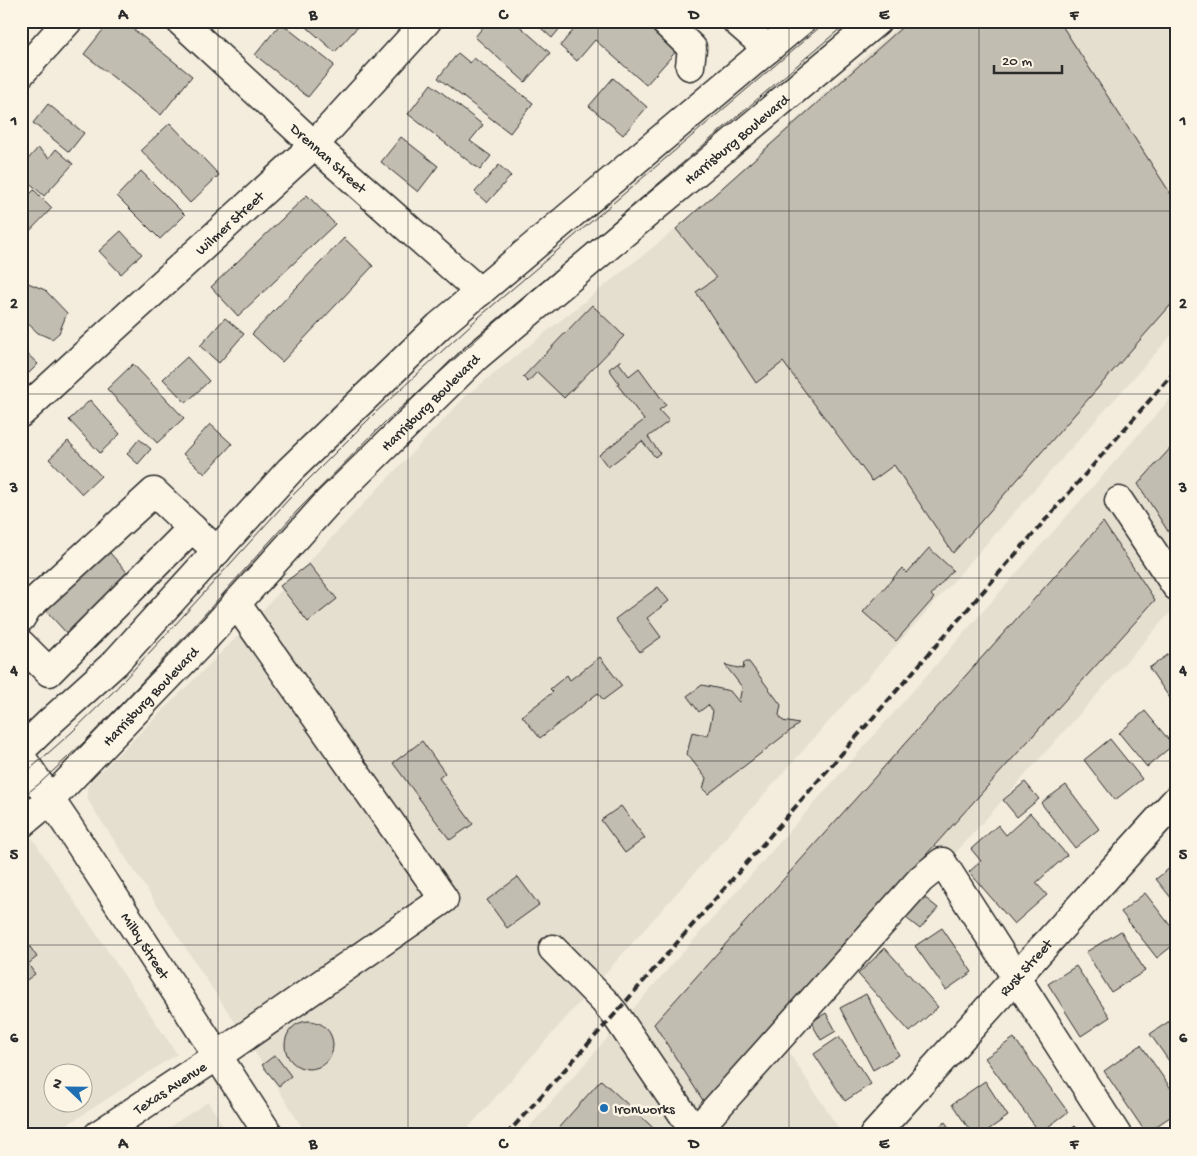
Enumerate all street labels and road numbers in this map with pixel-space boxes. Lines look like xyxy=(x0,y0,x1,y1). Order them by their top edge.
street label: Harrisburg Boulevard xyxy=(681,91,795,189)
street label: Drennan Street xyxy=(285,120,371,199)
street label: Wilmer Street xyxy=(192,187,270,260)
street label: Harrisburg Boulevard xyxy=(378,350,485,456)
street label: Harrisburg Boulevard xyxy=(99,643,204,751)
street label: Milby Street xyxy=(116,910,173,985)
street label: Rusk Street xyxy=(996,935,1058,1001)
street label: Texas Avenue xyxy=(130,1058,211,1120)

